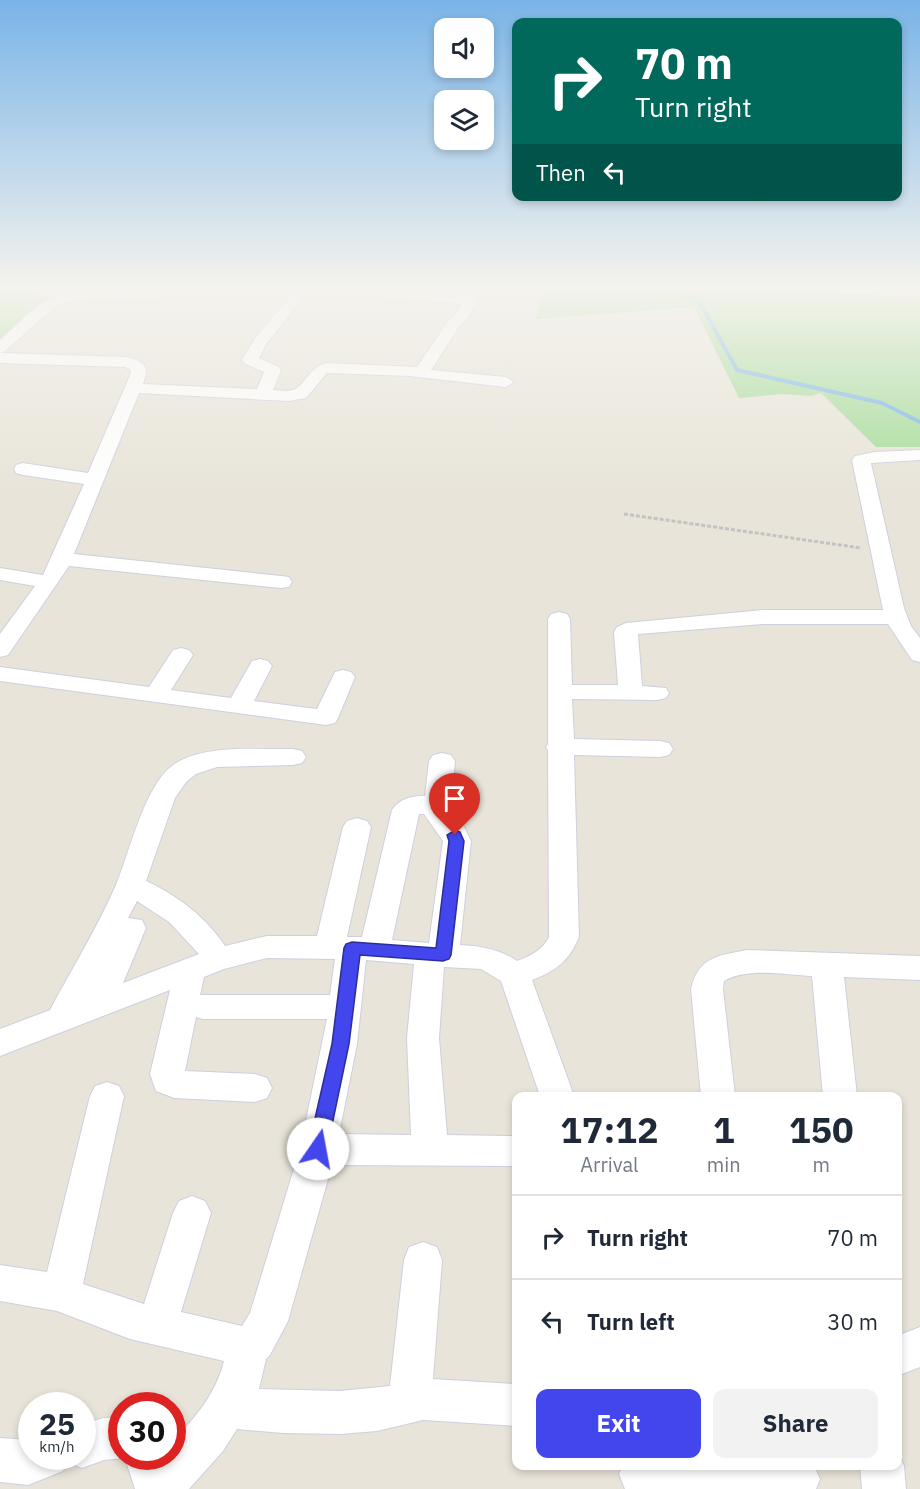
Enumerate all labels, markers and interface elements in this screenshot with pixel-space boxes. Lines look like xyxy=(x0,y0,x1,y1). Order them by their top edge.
map controls xyxy=(434,18,494,150)
button: sound xyxy=(434,18,494,78)
text: 70 m xyxy=(635,36,733,91)
icon: right xyxy=(536,42,614,120)
text: Turn right xyxy=(635,89,752,124)
button: layers xyxy=(434,90,494,150)
icon: left xyxy=(598,156,631,189)
text: Then xyxy=(536,158,586,187)
pin xyxy=(429,773,480,835)
icon: arrive xyxy=(438,782,471,815)
text: 17:12 xyxy=(560,1106,659,1153)
text: 1 xyxy=(713,1106,735,1153)
text: 150 xyxy=(789,1106,854,1153)
position arrow xyxy=(286,1117,350,1181)
text: Arrival xyxy=(580,1151,639,1178)
text: min xyxy=(707,1151,741,1178)
text: m xyxy=(813,1151,830,1178)
icon: right xyxy=(536,1221,569,1254)
text: Turn right xyxy=(587,1223,688,1252)
text: 70 m xyxy=(827,1223,878,1252)
icon: left xyxy=(536,1305,569,1338)
text: Turn left xyxy=(587,1307,675,1336)
text: 30 m xyxy=(827,1307,878,1336)
button: Exit xyxy=(536,1389,701,1458)
button: Share xyxy=(713,1389,878,1458)
speed limit sign: 30 xyxy=(108,1392,186,1470)
text: 25 xyxy=(39,1404,75,1443)
text: km/h xyxy=(39,1437,75,1456)

